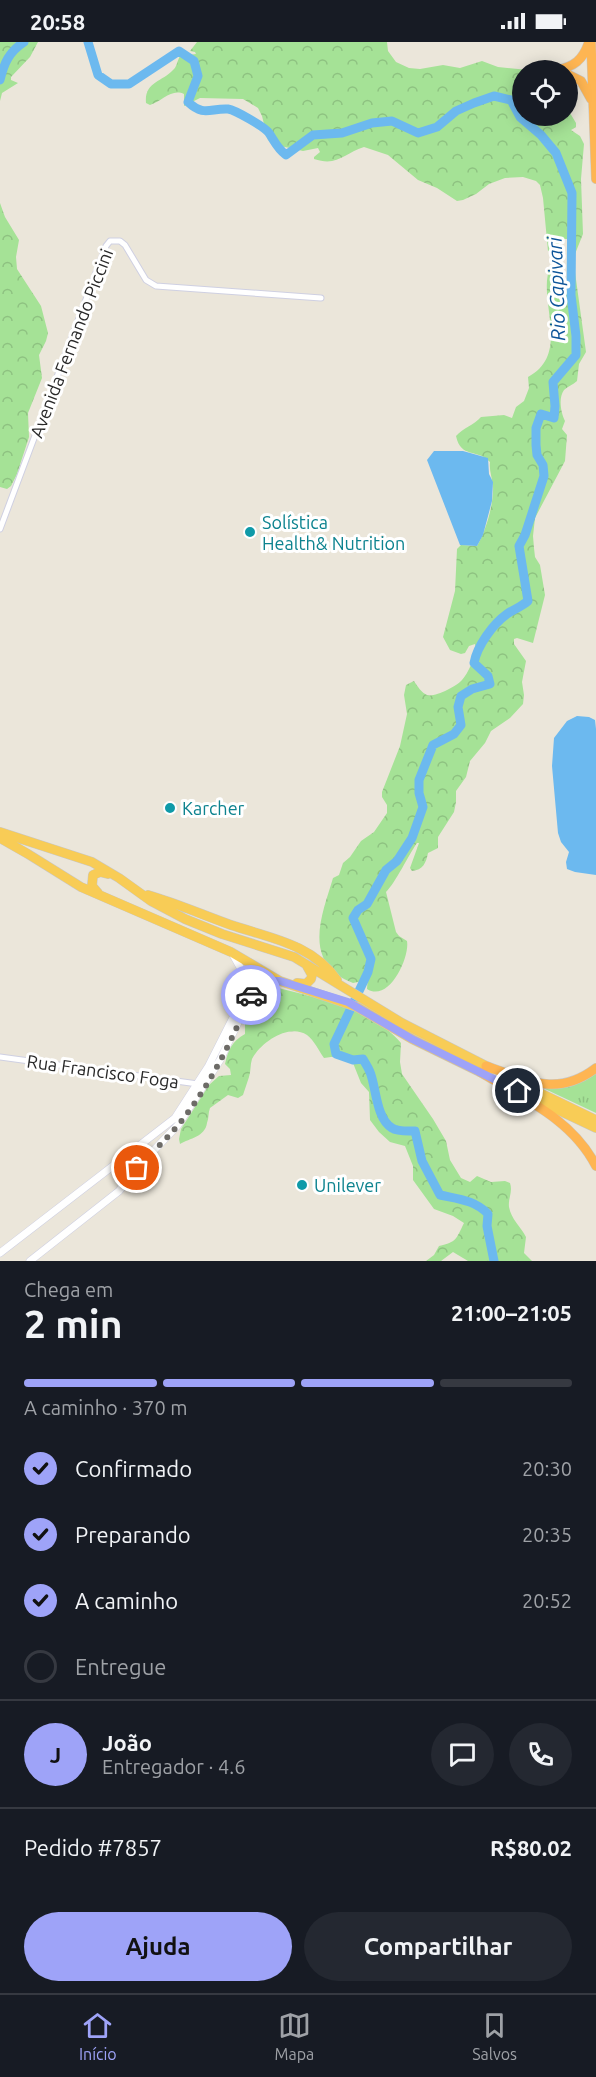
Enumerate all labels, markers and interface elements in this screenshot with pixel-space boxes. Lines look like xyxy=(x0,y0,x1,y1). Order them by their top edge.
text: 20:58 xyxy=(30,9,85,34)
map controls xyxy=(512,60,578,126)
button: locate xyxy=(512,60,578,126)
water label: Rio Capivari xyxy=(543,236,569,341)
street label: Avenida Fernando Piccini xyxy=(26,246,116,440)
place label: Solística Health& Nutrition xyxy=(262,512,405,553)
marker: Solística Health& Nutrition xyxy=(243,525,257,539)
place label: Karcher xyxy=(182,798,245,818)
marker: Karcher xyxy=(163,801,177,815)
courier xyxy=(221,965,281,1025)
icon: car xyxy=(235,979,268,1012)
street label: Rua Francisco Foga xyxy=(26,1050,180,1092)
pin xyxy=(492,1065,543,1116)
icon: home xyxy=(501,1074,534,1107)
pin xyxy=(111,1142,162,1193)
icon: bag xyxy=(120,1151,153,1184)
place label: Unilever xyxy=(314,1175,381,1195)
marker: Unilever xyxy=(295,1178,309,1192)
text: Chega em xyxy=(24,1278,113,1301)
text: 21:00–21:05 xyxy=(451,1300,572,1325)
text: 2 min xyxy=(24,1302,123,1345)
text: A caminho · 370 m xyxy=(24,1396,188,1419)
icon: check xyxy=(24,1452,57,1485)
text: Confirmado xyxy=(75,1456,192,1481)
text: 20:30 xyxy=(522,1457,572,1480)
icon: check xyxy=(24,1518,57,1551)
text: Preparando xyxy=(75,1522,191,1547)
text: 20:35 xyxy=(522,1523,572,1546)
icon: check xyxy=(24,1584,57,1617)
text: A caminho xyxy=(75,1588,178,1613)
text: 20:52 xyxy=(522,1589,572,1612)
text: Entregue xyxy=(75,1654,166,1679)
button: chat xyxy=(431,1723,494,1786)
button: phone xyxy=(509,1723,572,1786)
text: João xyxy=(102,1730,152,1755)
text: J xyxy=(50,1742,61,1767)
text: Entregador · 4.6 xyxy=(102,1755,245,1778)
text: Pedido #7857 xyxy=(24,1835,162,1860)
text: R$80.02 xyxy=(490,1835,572,1860)
button: Ajuda xyxy=(24,1912,292,1981)
button: Compartilhar xyxy=(304,1912,572,1981)
tab: Início xyxy=(79,2009,117,2063)
tab: Mapa xyxy=(275,2009,314,2063)
tab: Salvos xyxy=(472,2009,517,2063)

